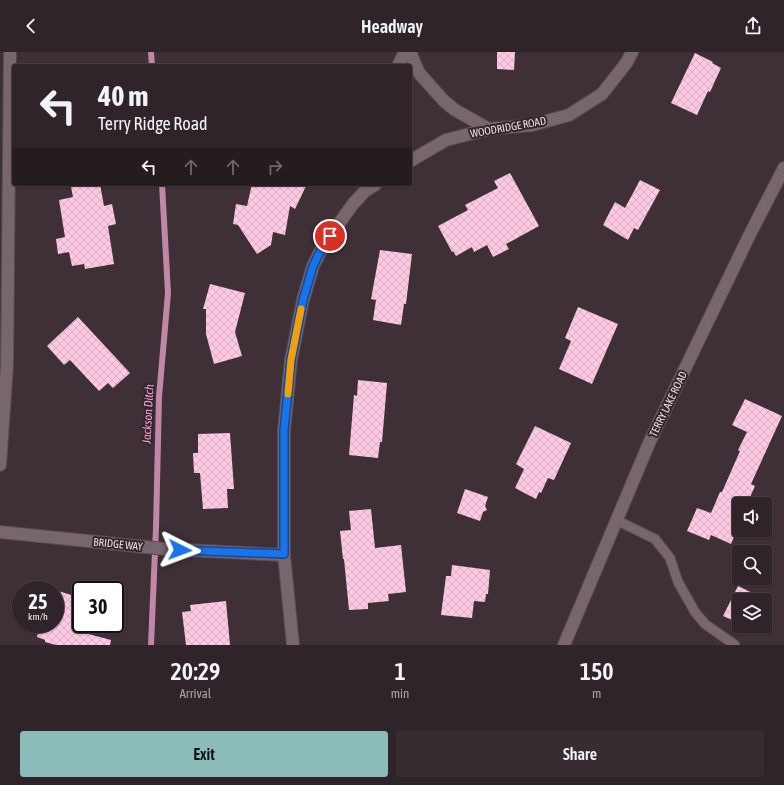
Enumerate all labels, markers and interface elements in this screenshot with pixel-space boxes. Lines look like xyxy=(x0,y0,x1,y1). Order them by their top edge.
icon: back xyxy=(20,15,42,37)
icon: share xyxy=(742,15,764,37)
text: Headway xyxy=(361,16,423,37)
icon: left xyxy=(32,80,84,132)
text: 40 m xyxy=(98,80,148,112)
text: Terry Ridge Road xyxy=(98,113,208,134)
street label: WOODRIDGE ROAD xyxy=(469,114,547,140)
icon: left xyxy=(138,156,160,178)
icon: ahead xyxy=(180,156,202,178)
icon: ahead xyxy=(222,156,244,178)
icon: right xyxy=(264,156,286,178)
pin xyxy=(313,219,347,253)
icon: arrive xyxy=(319,225,341,247)
street label: TERRY LAKE ROAD xyxy=(647,369,689,439)
water label: Jackson Ditch xyxy=(139,384,157,445)
map controls xyxy=(732,497,772,633)
button: sound xyxy=(732,497,772,537)
position arrow xyxy=(159,529,201,571)
street label: BRIDGE WAY xyxy=(93,535,143,553)
button: search xyxy=(732,545,772,585)
speed limit sign: 30 xyxy=(72,581,124,633)
text: 25 xyxy=(29,590,47,613)
button: layers xyxy=(732,593,772,633)
text: km/h xyxy=(28,611,48,622)
text: 20:29 xyxy=(170,658,220,685)
text: 1 xyxy=(394,658,406,685)
text: 150 xyxy=(580,658,614,685)
text: Arrival xyxy=(179,686,211,701)
text: min xyxy=(391,686,409,701)
text: m xyxy=(592,686,601,701)
button: Exit xyxy=(20,731,388,777)
button: Share xyxy=(396,731,764,777)

